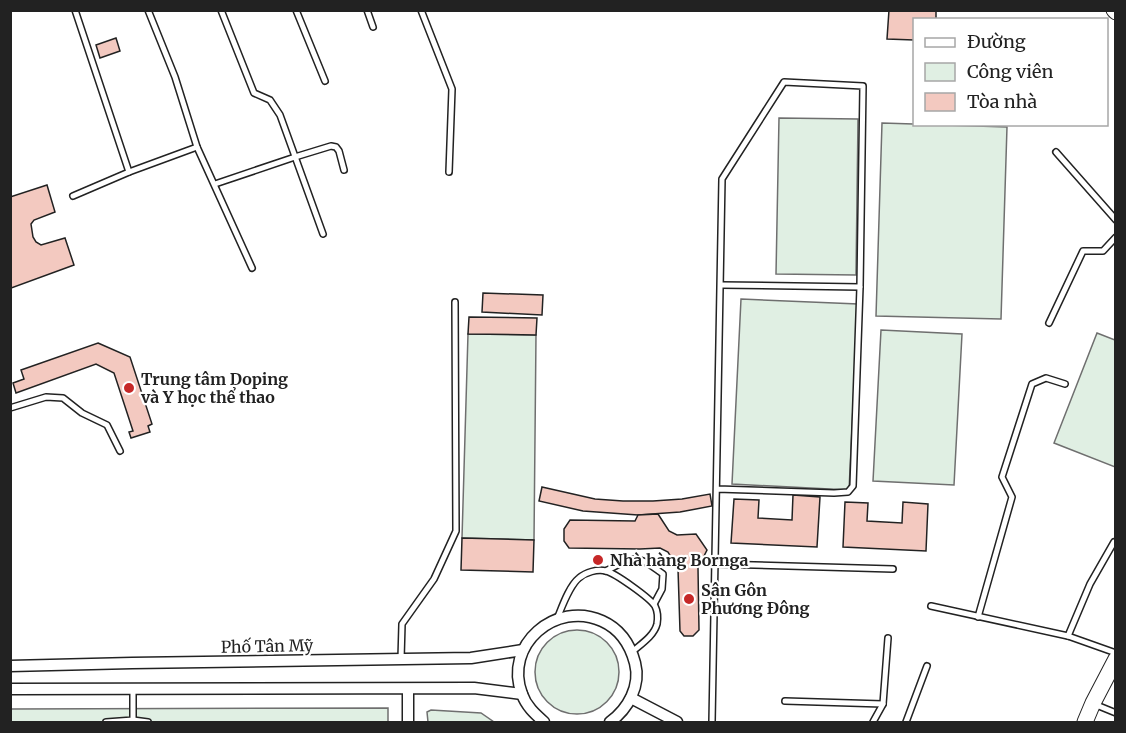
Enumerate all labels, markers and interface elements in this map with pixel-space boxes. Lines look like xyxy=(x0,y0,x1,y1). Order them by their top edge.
legend xyxy=(913,18,1108,126)
text: Đường xyxy=(967,30,1026,53)
text: Công viên xyxy=(967,60,1053,83)
text: Tòa nhà xyxy=(967,90,1037,113)
place label: Trung tâm Doping và Y học thể thao xyxy=(140,369,288,407)
marker: Trung tâm Doping và Y học thể thao xyxy=(122,381,136,395)
place label: Nhà hàng Bornga xyxy=(610,550,748,570)
marker: Nhà hàng Bornga xyxy=(591,553,605,567)
place label: Sân Gôn Phương Đông xyxy=(701,580,809,618)
marker: Sân Gôn Phương Đông xyxy=(682,592,696,606)
street label: Phố Tân Mỹ xyxy=(221,635,314,657)

